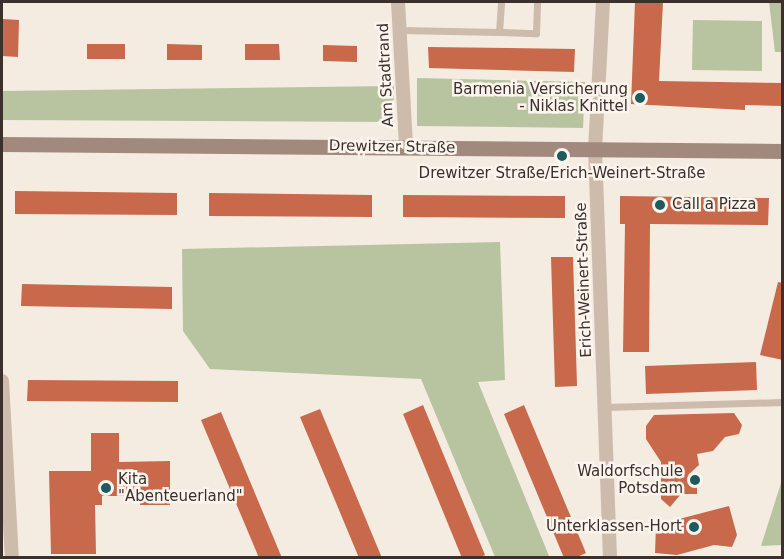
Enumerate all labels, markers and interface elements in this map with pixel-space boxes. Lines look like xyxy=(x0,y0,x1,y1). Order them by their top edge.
street label: Am Stadtrand xyxy=(374,23,398,127)
place label: Barmenia Versicherung - Niklas Knittel xyxy=(453,80,628,115)
marker: Barmenia Versicherung - Niklas Knittel xyxy=(633,91,647,105)
street label: Drewitzer Straße xyxy=(329,137,455,157)
marker: Drewitzer Straße/Erich-Weinert-Straße xyxy=(555,149,569,163)
place label: Drewitzer Straße/Erich-Weinert-Straße xyxy=(419,165,705,183)
place label: Call a Pizza xyxy=(672,196,757,214)
marker: Call a Pizza xyxy=(653,198,667,212)
street label: Erich-Weinert-Straße xyxy=(572,202,596,358)
place label: Waldorfschule Potsdam xyxy=(577,462,683,497)
place label: Kita "Abenteuerland" xyxy=(118,470,243,505)
marker: Waldorfschule Potsdam xyxy=(688,473,702,487)
marker: Kita "Abenteuerland" xyxy=(99,481,113,495)
place label: Unterklassen-Hort xyxy=(546,518,682,536)
marker: Unterklassen-Hort xyxy=(687,520,701,534)

